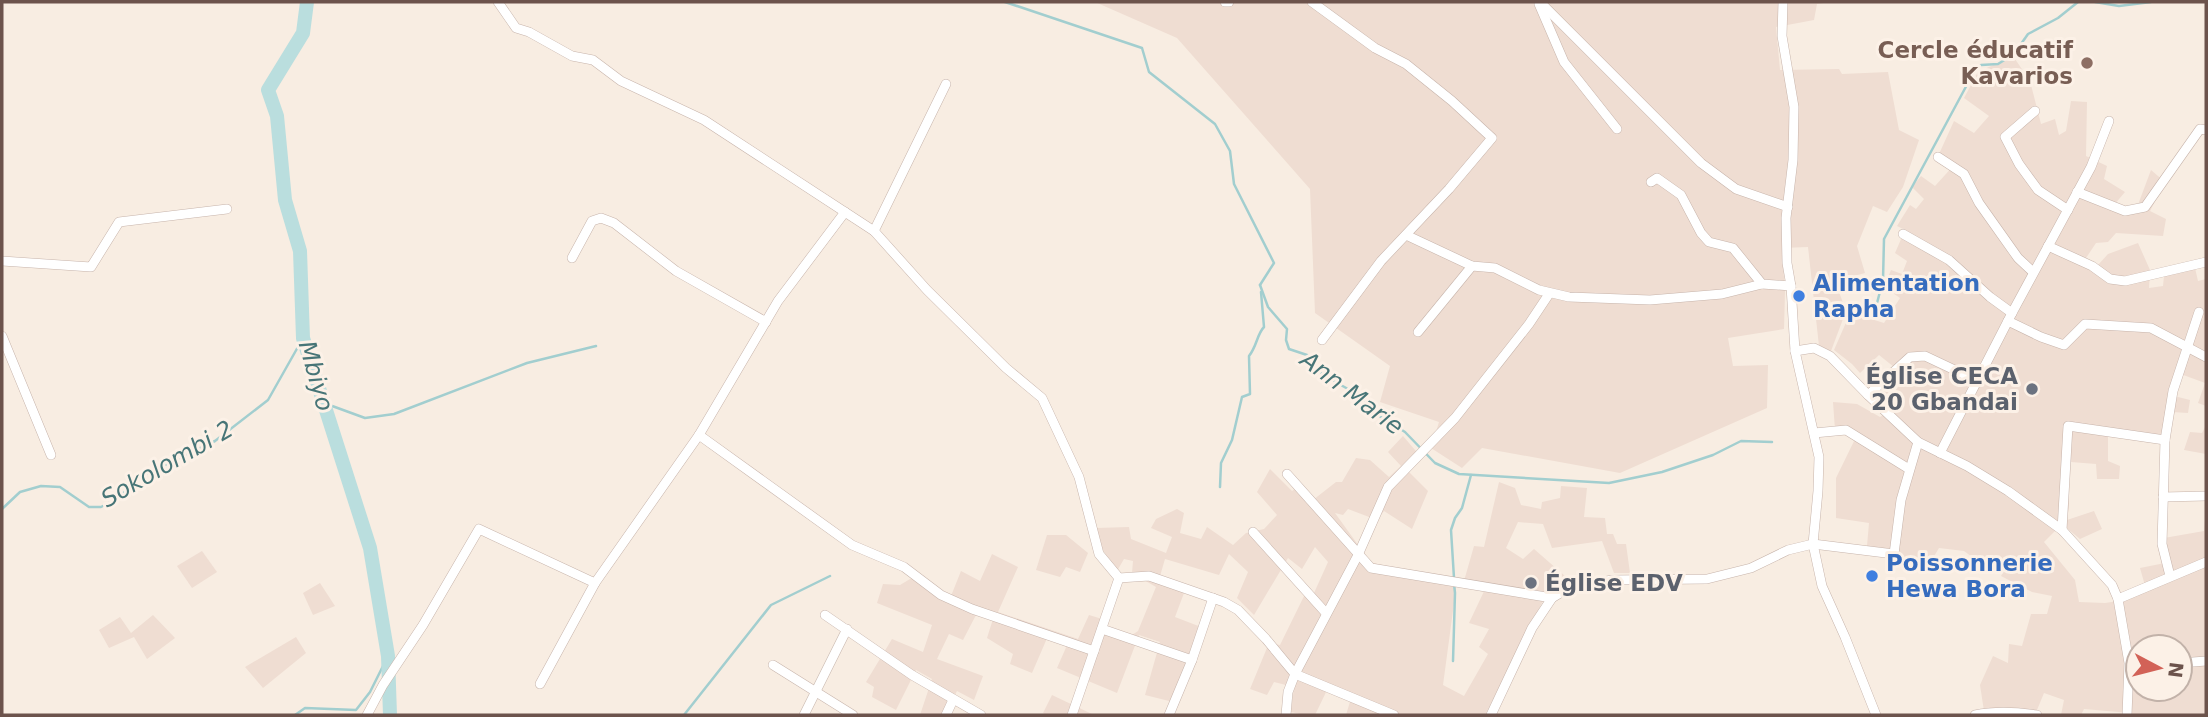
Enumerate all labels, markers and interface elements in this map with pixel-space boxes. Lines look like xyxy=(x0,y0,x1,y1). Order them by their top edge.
place label: Cercle éducatif Kavarios xyxy=(1878,37,2074,89)
marker: Cercle éducatif Kavarios xyxy=(2079,55,2095,71)
place label: Alimentation Rapha xyxy=(1813,270,1980,322)
marker: Alimentation Rapha xyxy=(1791,288,1807,304)
water label: Mbiyo xyxy=(293,338,339,414)
water label: Ann Marie xyxy=(1294,344,1409,441)
place label: Église CECA 20 Gbandai xyxy=(1865,362,2018,415)
marker: Église CECA 20 Gbandai xyxy=(2024,381,2040,397)
water label: Sokolombi 2 xyxy=(96,415,238,513)
place label: Poissonnerie Hewa Bora xyxy=(1886,550,2053,602)
marker: Poissonnerie Hewa Bora xyxy=(1864,568,1880,584)
place label: Église EDV xyxy=(1545,569,1683,596)
marker: Église EDV xyxy=(1523,575,1539,591)
north arrow xyxy=(2124,633,2194,703)
text: N xyxy=(2164,661,2188,679)

